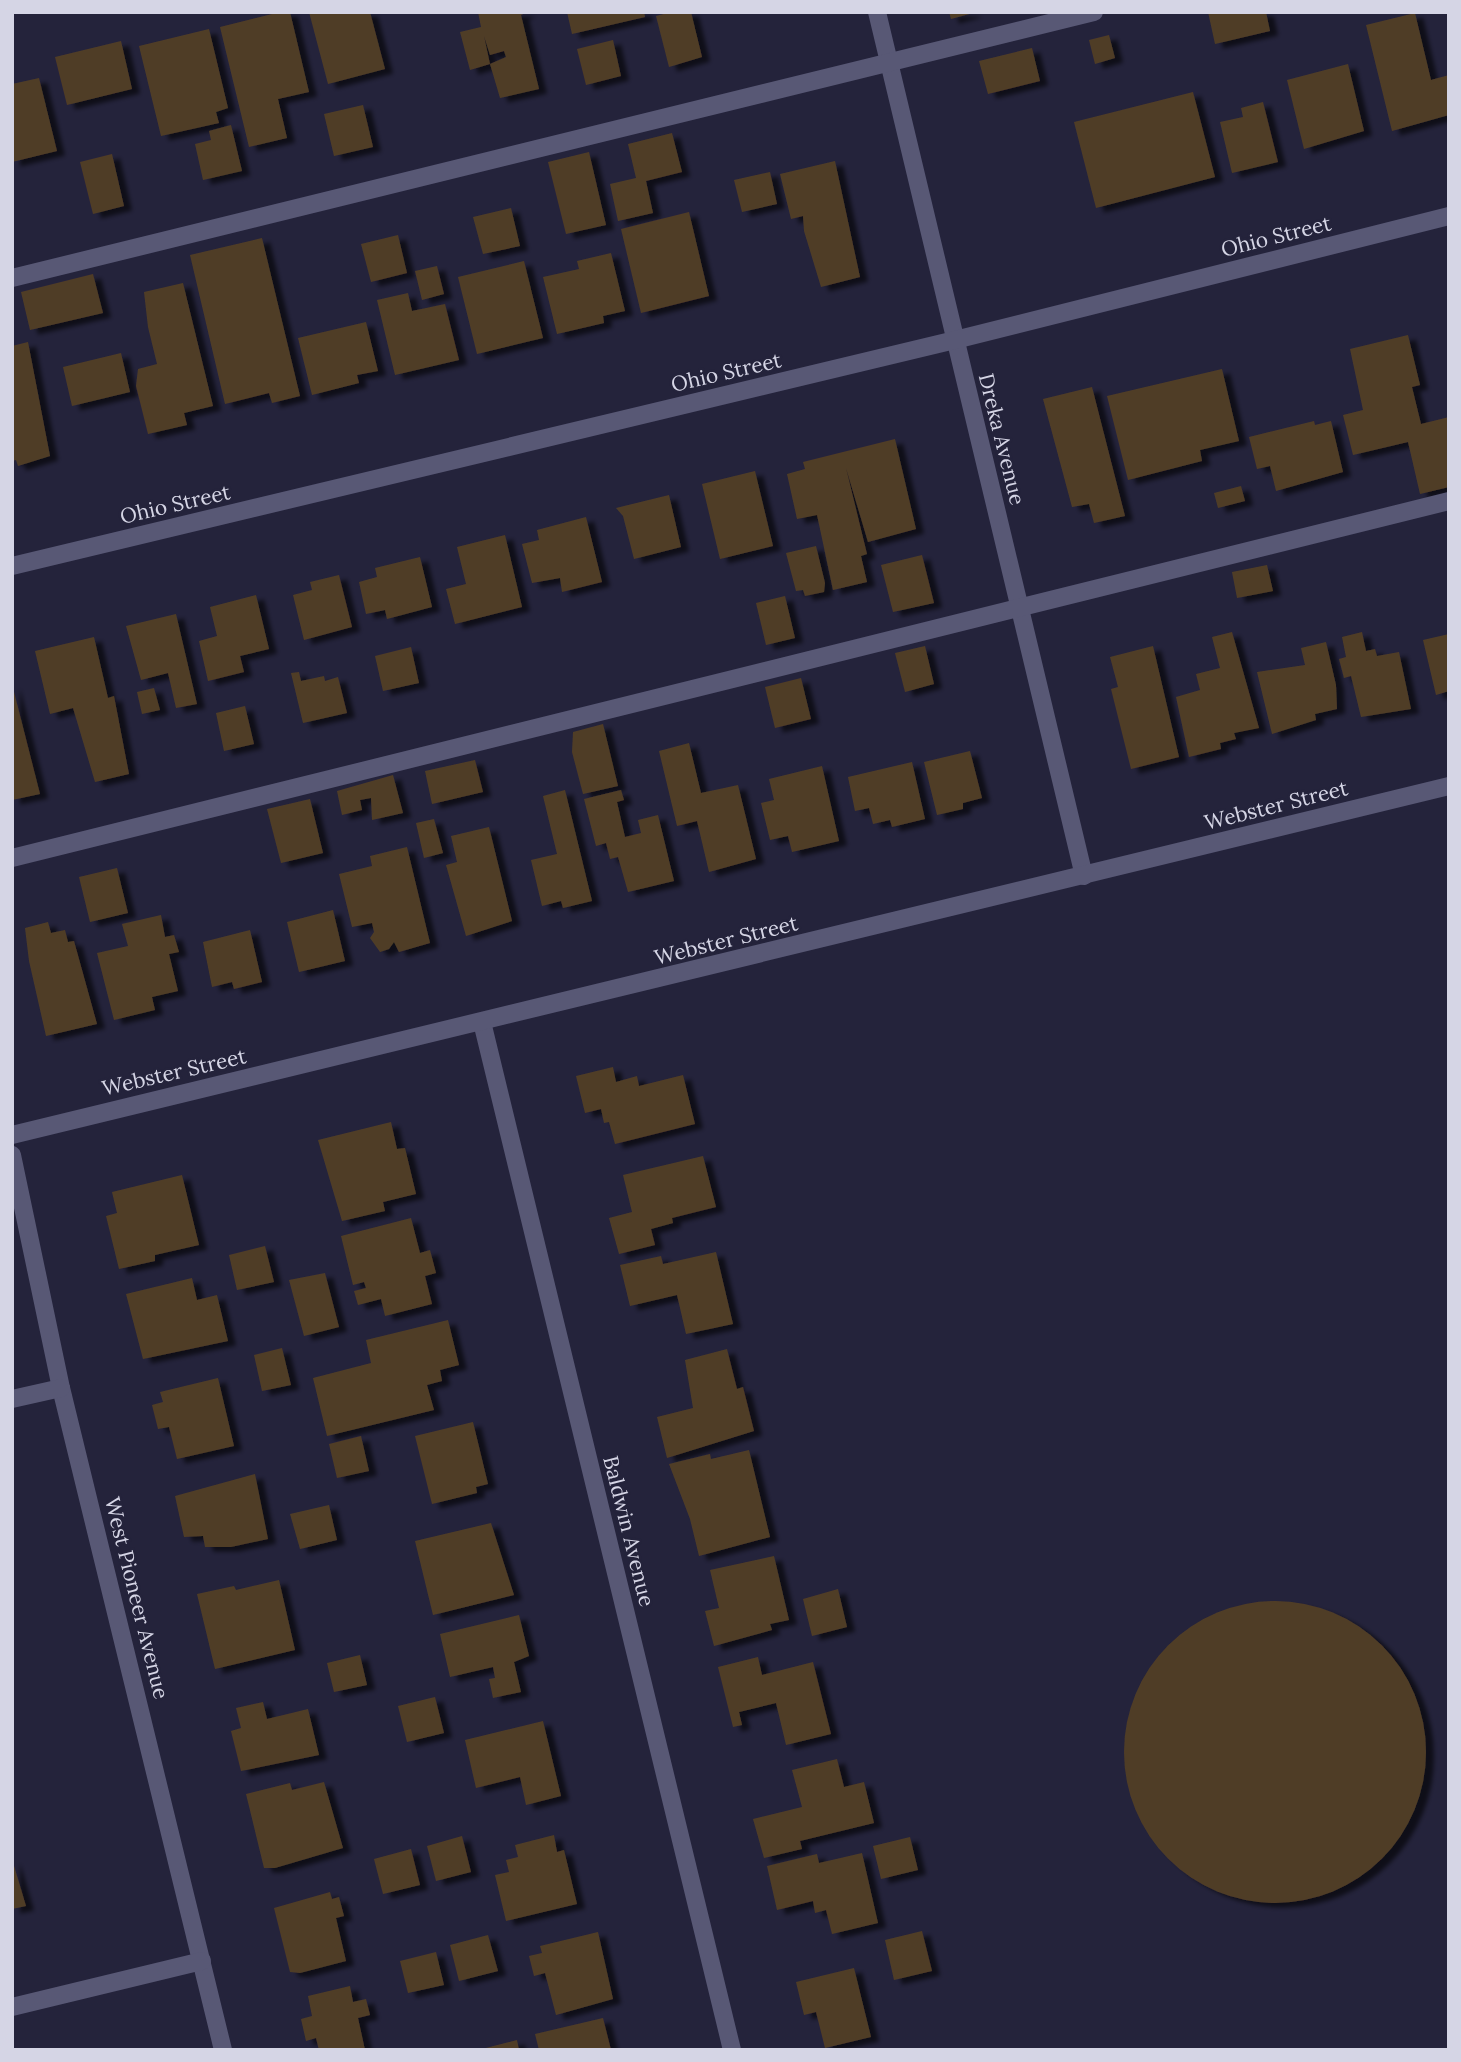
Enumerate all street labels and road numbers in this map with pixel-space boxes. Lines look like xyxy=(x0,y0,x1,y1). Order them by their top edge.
street label: Ohio Street xyxy=(1218,209,1335,263)
street label: Ohio Street xyxy=(668,346,785,398)
street label: Dreka Avenue xyxy=(973,370,1031,508)
street label: Ohio Street xyxy=(117,478,234,530)
street label: Webster Street xyxy=(1201,774,1351,836)
street label: Webster Street xyxy=(651,909,801,971)
street label: Webster Street xyxy=(99,1042,250,1102)
street label: Baldwin Avenue xyxy=(597,1453,661,1609)
street label: West Pioneer Avenue xyxy=(99,1494,175,1702)

